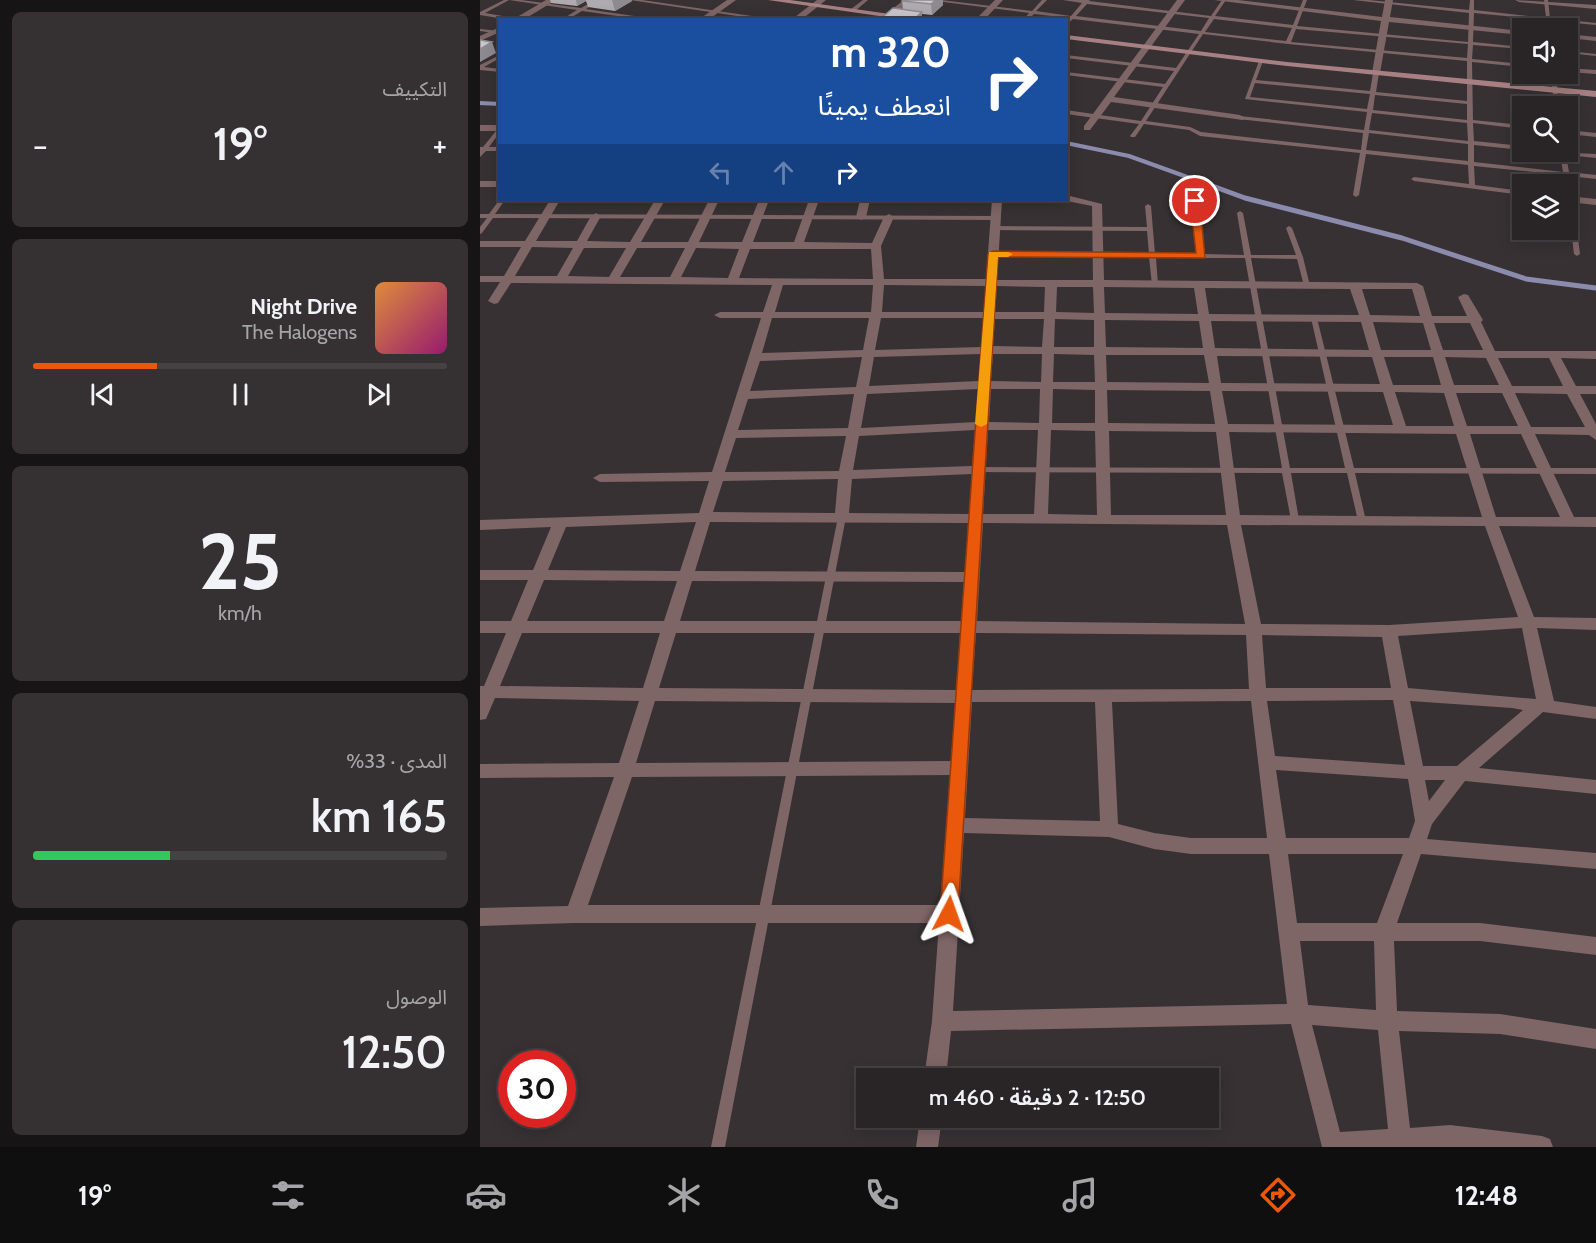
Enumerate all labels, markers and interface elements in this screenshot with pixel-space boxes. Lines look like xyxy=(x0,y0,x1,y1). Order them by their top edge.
map controls xyxy=(1512,18,1578,240)
button: sound xyxy=(1512,18,1578,84)
text: 320 m xyxy=(831,26,951,78)
icon: right xyxy=(972,42,1050,120)
text: التكييف xyxy=(383,77,447,101)
text: انعطف يمينًا xyxy=(817,89,951,122)
button: search xyxy=(1512,96,1578,162)
text: 19° xyxy=(213,117,267,171)
text: − xyxy=(33,125,48,165)
text: + xyxy=(432,125,447,165)
icon: left xyxy=(704,156,737,189)
icon: ahead xyxy=(767,156,800,189)
icon: right xyxy=(830,156,863,189)
button: layers xyxy=(1512,174,1578,240)
pin xyxy=(1169,175,1220,226)
icon: arrive xyxy=(1178,184,1211,217)
text: Night Drive xyxy=(251,293,357,320)
text: The Halogens xyxy=(242,320,357,344)
icon: previous xyxy=(86,378,119,411)
icon: pause xyxy=(224,378,257,411)
icon: next xyxy=(362,378,395,411)
text: 25 xyxy=(198,514,282,609)
text: km/h xyxy=(218,601,262,625)
text: المدى · 33% xyxy=(346,749,447,773)
text: 165 km xyxy=(311,789,447,843)
position arrow xyxy=(917,882,981,946)
text: الوصول xyxy=(386,985,447,1009)
text: 12:50 xyxy=(342,1025,447,1079)
speed limit sign: 30 xyxy=(498,1050,576,1128)
text: 12:50 · 2 دقيقة · 460 m xyxy=(929,1084,1146,1111)
icon: filters xyxy=(267,1174,309,1216)
icon: car xyxy=(465,1174,507,1216)
icon: climate xyxy=(663,1174,705,1216)
icon: phone xyxy=(861,1174,903,1216)
icon: music xyxy=(1059,1174,1101,1216)
icon: directions xyxy=(1257,1174,1299,1216)
text: 19° xyxy=(78,1179,111,1212)
text: 12:48 xyxy=(1455,1179,1518,1212)

